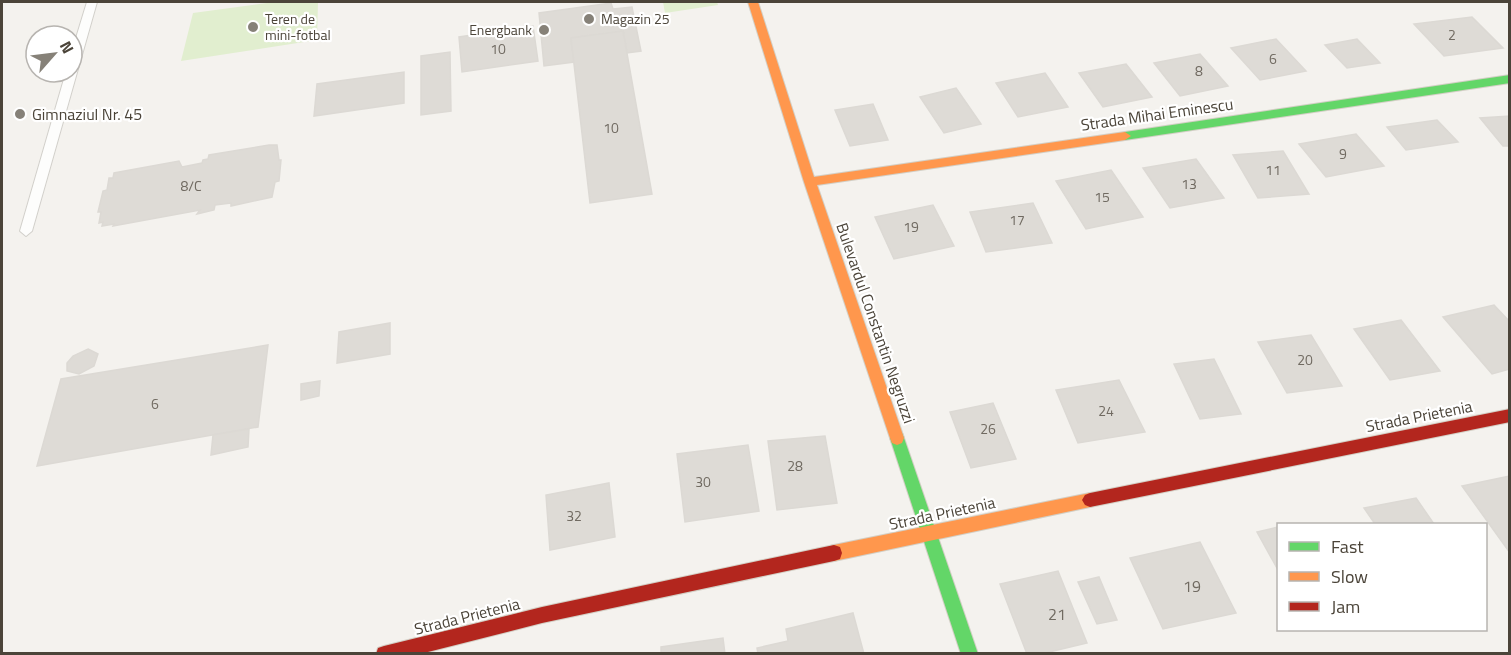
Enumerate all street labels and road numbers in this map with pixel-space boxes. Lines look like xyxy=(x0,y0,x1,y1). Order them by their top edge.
street label: Strada Mihai Eminescu xyxy=(1079,91,1235,137)
street label: Bulevardul Constantin Negruzzi xyxy=(830,219,922,427)
street label: Strada Prietenia xyxy=(1364,394,1474,438)
street label: Strada Prietenia xyxy=(887,490,997,536)
street label: Strada Prietenia xyxy=(412,591,522,641)

